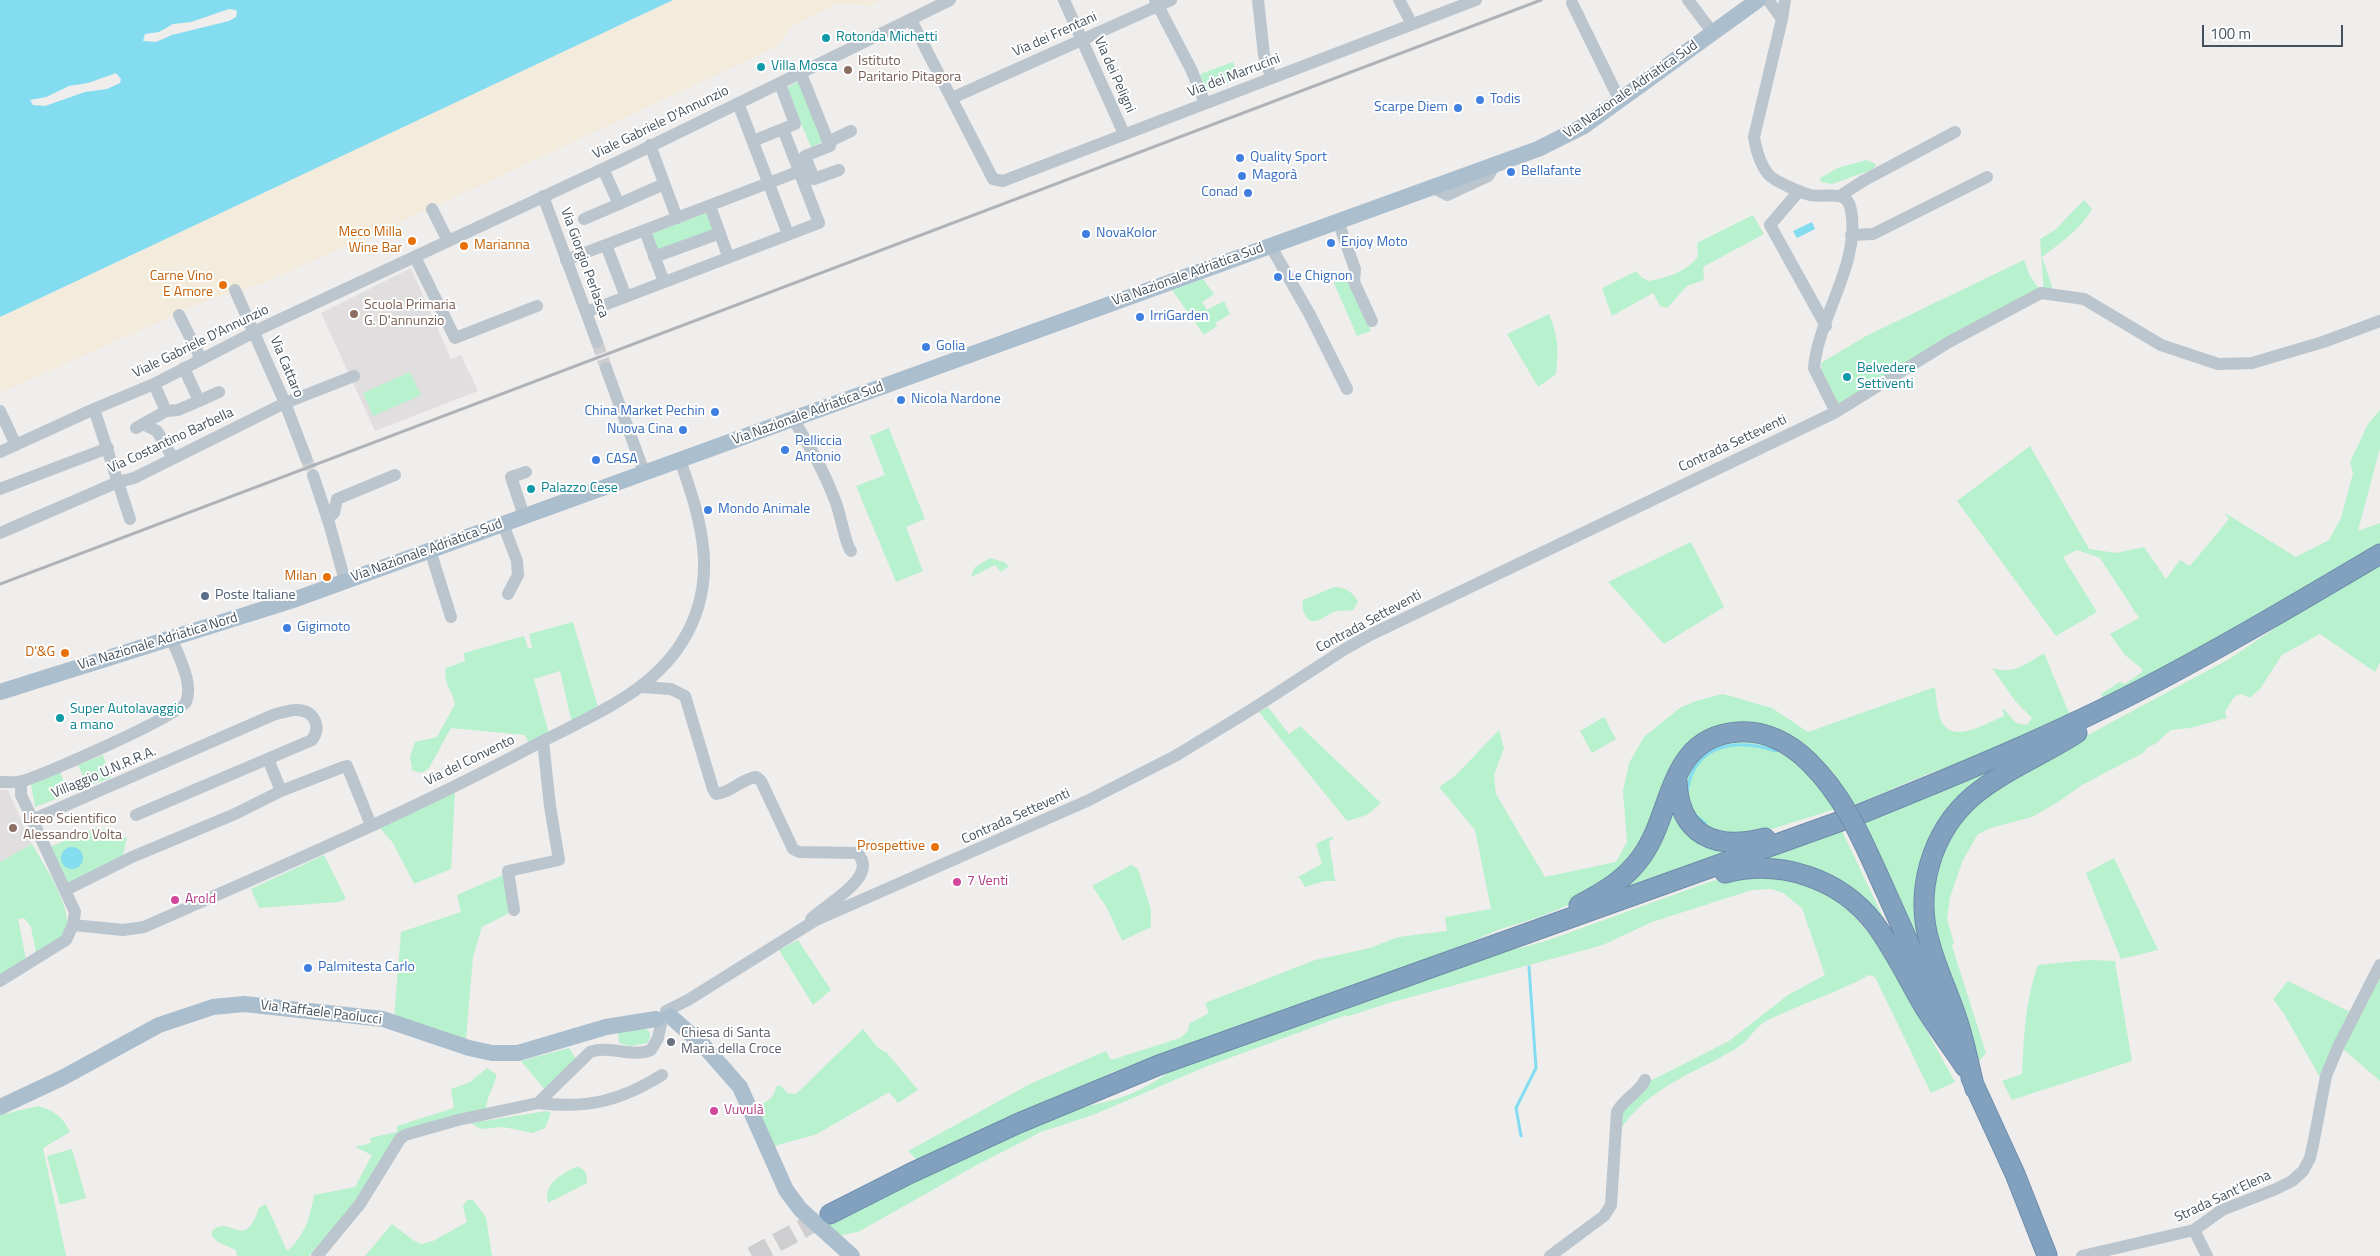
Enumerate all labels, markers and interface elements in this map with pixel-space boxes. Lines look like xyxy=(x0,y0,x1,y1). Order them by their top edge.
street label: Via dei Frentani xyxy=(1010,9,1100,61)
scale bar xyxy=(2205,15,2346,47)
text: 100 m xyxy=(2210,22,2251,45)
place label: Rotonda Michetti xyxy=(836,30,938,46)
marker: Rotonda Michetti xyxy=(820,32,832,44)
street label: Via dei Peligni xyxy=(1090,34,1138,116)
street label: Via Nazionale Adriatica Sud xyxy=(1561,37,1701,143)
street label: Via dei Marrucini xyxy=(1185,51,1283,101)
place label: Istituto Paritario Pitagora xyxy=(858,54,961,86)
place label: Villa Mosca xyxy=(771,59,837,75)
marker: Villa Mosca xyxy=(755,61,767,73)
marker: Istituto Paritario Pitagora xyxy=(842,64,854,76)
street label: Viale Gabriele D'Annunzio xyxy=(590,83,732,163)
place label: Todis xyxy=(1490,92,1520,108)
marker: Todis xyxy=(1474,94,1486,106)
place label: Scarpe Diem xyxy=(1374,100,1448,116)
marker: Scarpe Diem xyxy=(1452,102,1464,114)
place label: Quality Sport xyxy=(1250,150,1327,166)
marker: Quality Sport xyxy=(1234,152,1246,164)
place label: Bellafante xyxy=(1521,164,1581,180)
marker: Bellafante xyxy=(1505,166,1517,178)
place label: Magorà xyxy=(1252,168,1297,184)
marker: Magorà xyxy=(1236,170,1248,182)
place label: Conad xyxy=(1201,185,1238,201)
marker: Conad xyxy=(1242,187,1254,199)
street label: Via Giorgio Perlasca xyxy=(556,206,612,320)
place label: Meco Milla Wine Bar xyxy=(338,225,402,258)
place label: NovaKolor xyxy=(1096,226,1157,242)
marker: NovaKolor xyxy=(1080,228,1092,240)
marker: Meco Milla Wine Bar xyxy=(406,235,418,247)
place label: Enjoy Moto xyxy=(1341,235,1408,251)
marker: Enjoy Moto xyxy=(1325,237,1337,249)
place label: Marianna xyxy=(474,238,530,254)
marker: Marianna xyxy=(458,240,470,252)
street label: Via Nazionale Adriatica Sud xyxy=(1110,240,1266,310)
place label: Carne Vino E Amore xyxy=(150,269,213,302)
place label: Le Chignon xyxy=(1288,269,1353,285)
marker: Le Chignon xyxy=(1272,271,1284,283)
marker: Carne Vino E Amore xyxy=(217,279,229,291)
place label: Scuola Primaria G. D'annunzio xyxy=(364,298,456,331)
street label: Viale Gabriele D'Annunzio xyxy=(130,302,272,382)
marker: Scuola Primaria G. D'annunzio xyxy=(348,308,360,320)
place label: IrriGarden xyxy=(1150,309,1208,325)
marker: IrriGarden xyxy=(1134,311,1146,323)
street label: Via Cattaro xyxy=(266,334,306,400)
place label: Golia xyxy=(936,339,965,355)
marker: Golia xyxy=(920,341,932,353)
place label: Belvedere Settiventi xyxy=(1857,361,1916,394)
marker: Belvedere Settiventi xyxy=(1841,371,1853,383)
street label: Via Nazionale Adriatica Sud xyxy=(730,379,886,449)
place label: Nicola Nardone xyxy=(911,392,1001,408)
marker: Nicola Nardone xyxy=(895,394,907,406)
place label: China Market Pechin xyxy=(585,404,705,420)
street label: Via Costantino Barbella xyxy=(106,405,236,477)
marker: China Market Pechin xyxy=(709,406,721,418)
street label: Contrada Setteventi xyxy=(1676,412,1790,476)
place label: Nuova Cina xyxy=(607,422,673,438)
marker: Nuova Cina xyxy=(677,424,689,436)
place label: Pelliccia Antonio xyxy=(795,434,842,467)
marker: Pelliccia Antonio xyxy=(779,444,791,456)
place label: CASA xyxy=(606,452,638,468)
marker: CASA xyxy=(590,454,602,466)
place label: Palazzo Cese xyxy=(541,481,618,497)
marker: Palazzo Cese xyxy=(525,483,537,495)
place label: Mondo Animale xyxy=(718,502,810,518)
marker: Mondo Animale xyxy=(702,504,714,516)
street label: Via Nazionale Adriatica Sud xyxy=(349,516,505,586)
place label: Milan xyxy=(284,569,317,585)
marker: Milan xyxy=(321,571,333,583)
street label: Contrada Setteventi xyxy=(1313,587,1425,657)
place label: Poste Italiane xyxy=(215,588,295,604)
marker: Poste Italiane xyxy=(199,590,211,602)
street label: Via Nazionale Adriatica Nord xyxy=(76,610,240,674)
place label: Gigimoto xyxy=(297,620,350,636)
marker: Gigimoto xyxy=(281,622,293,634)
place label: D'&G xyxy=(25,645,55,661)
marker: D'&G xyxy=(59,647,71,659)
place label: Super Autolavaggio a mano xyxy=(70,702,184,734)
marker: Super Autolavaggio a mano xyxy=(54,712,66,724)
street label: Via del Convento xyxy=(422,732,518,790)
street label: Villaggio U.N.R.R.A. xyxy=(49,743,159,803)
street label: Contrada Setteventi xyxy=(959,786,1073,848)
place label: Liceo Scientifico Alessandro Volta xyxy=(23,812,122,844)
marker: Liceo Scientifico Alessandro Volta xyxy=(7,822,19,834)
place label: Prospettive xyxy=(857,839,925,855)
marker: Prospettive xyxy=(929,841,941,853)
place label: 7 Venti xyxy=(967,874,1008,890)
marker: 7 Venti xyxy=(951,876,963,888)
place label: Arold xyxy=(185,892,216,908)
marker: Arold xyxy=(169,894,181,906)
place label: Palmitesta Carlo xyxy=(318,960,415,976)
marker: Palmitesta Carlo xyxy=(302,962,314,974)
street label: Via Raffaele Paolucci xyxy=(259,997,383,1029)
place label: Chiesa di Santa Maria della Croce xyxy=(681,1026,782,1058)
marker: Chiesa di Santa Maria della Croce xyxy=(665,1036,677,1048)
place label: Vuvulà xyxy=(724,1103,764,1119)
marker: Vuvulà xyxy=(708,1105,720,1117)
street label: Strada Sant'Elena xyxy=(2172,1167,2274,1227)

